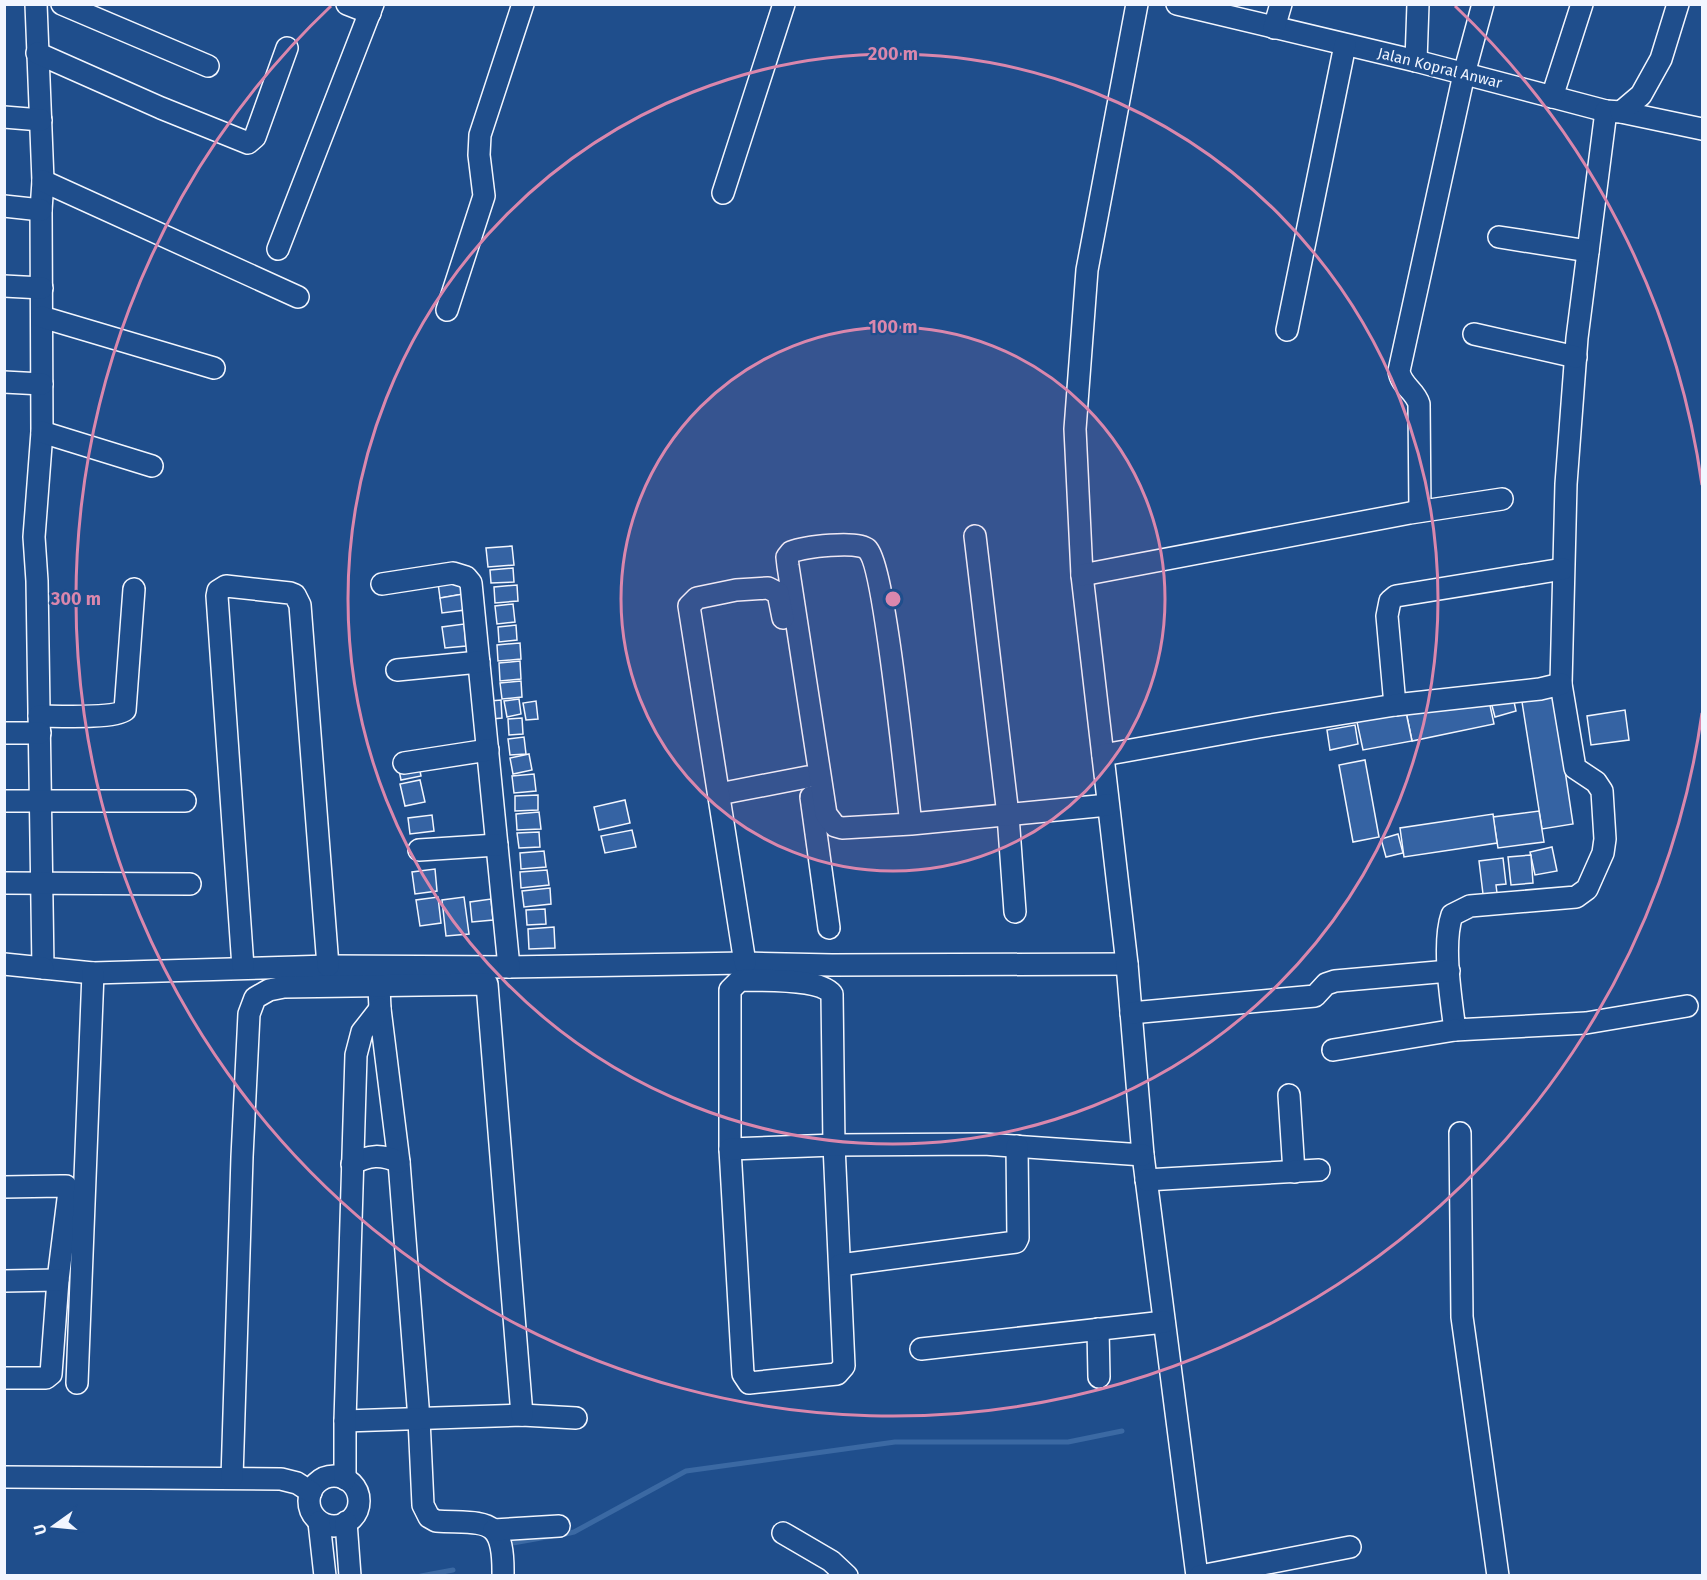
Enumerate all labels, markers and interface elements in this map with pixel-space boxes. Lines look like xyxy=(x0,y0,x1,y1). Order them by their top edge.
text: 200 m xyxy=(868,43,918,65)
street label: Jalan Kopral Anwar xyxy=(1376,44,1504,92)
text: 100 m xyxy=(869,316,917,338)
text: 300 m xyxy=(50,588,101,610)
centre of rings xyxy=(883,589,903,609)
north arrow xyxy=(24,1496,84,1556)
text: U xyxy=(29,1522,51,1537)

